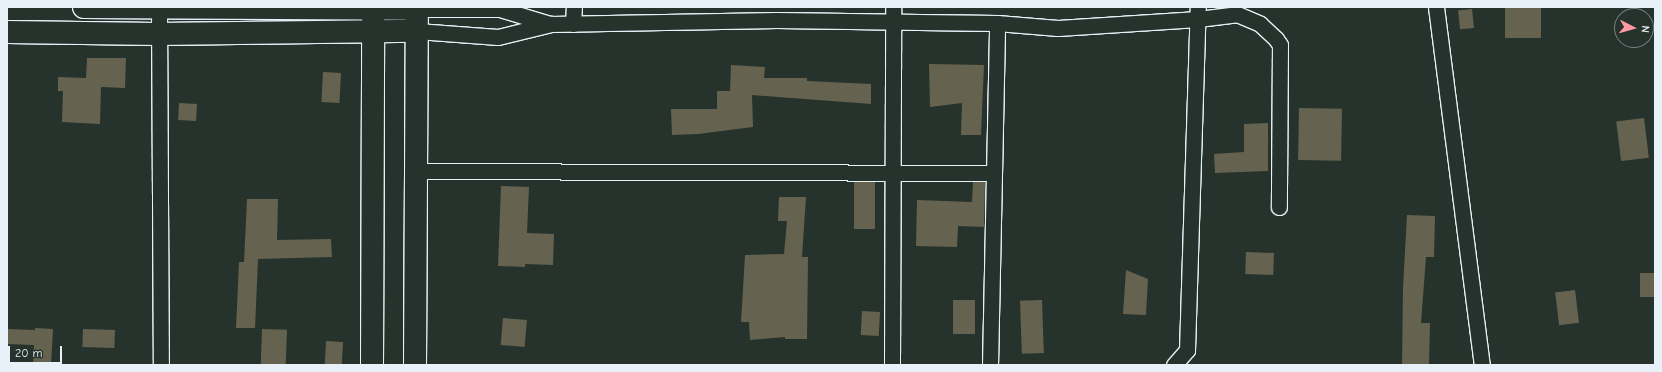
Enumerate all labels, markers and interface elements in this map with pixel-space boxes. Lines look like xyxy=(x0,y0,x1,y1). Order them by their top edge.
north arrow xyxy=(1614,8,1654,48)
text: N xyxy=(1639,25,1652,33)
scale bar xyxy=(10,338,64,364)
text: 20 m xyxy=(15,346,43,360)

